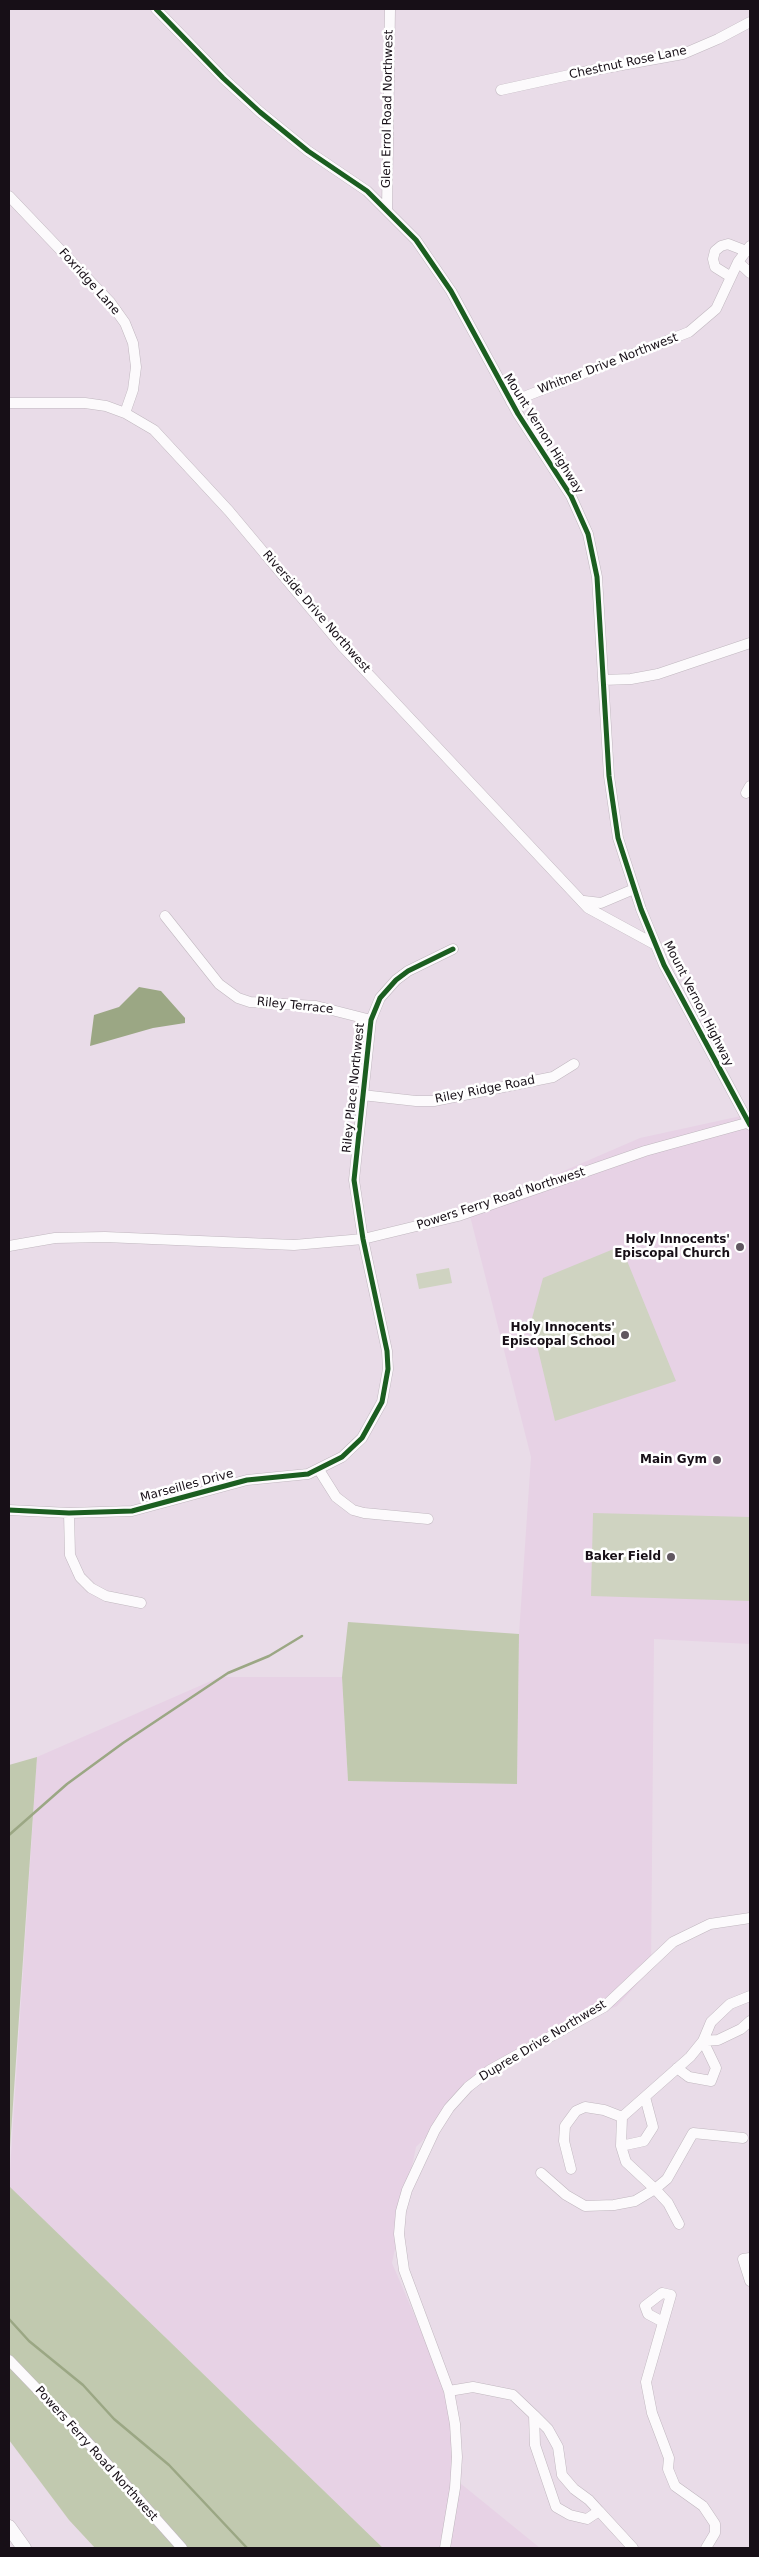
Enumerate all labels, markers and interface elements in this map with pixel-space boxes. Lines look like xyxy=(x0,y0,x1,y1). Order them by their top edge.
street label: Glen Errol Road Northwest xyxy=(379,30,397,188)
street label: Chestnut Rose Lane xyxy=(568,44,688,82)
street label: Foxridge Lane xyxy=(55,246,123,318)
street label: Whitner Drive Northwest xyxy=(536,331,680,397)
street label: Mount Vernon Highway xyxy=(500,371,586,497)
street label: Riverside Drive Northwest xyxy=(259,548,373,676)
street label: Mount Vernon Highway xyxy=(660,939,736,1069)
street label: Riley Terrace xyxy=(256,995,334,1017)
street label: Riley Place Northwest xyxy=(340,1022,368,1154)
street label: Riley Ridge Road xyxy=(434,1073,536,1107)
street label: Powers Ferry Road Northwest xyxy=(415,1165,587,1233)
place label: Holy Innocents' Episcopal Church xyxy=(614,1233,730,1261)
marker: Holy Innocents' Episcopal Church xyxy=(734,1241,746,1253)
place label: Holy Innocents' Episcopal School xyxy=(502,1321,615,1349)
marker: Holy Innocents' Episcopal School xyxy=(619,1329,631,1341)
place label: Main Gym xyxy=(640,1453,707,1467)
marker: Main Gym xyxy=(711,1454,723,1466)
street label: Marseilles Drive xyxy=(139,1467,235,1505)
place label: Baker Field xyxy=(585,1550,661,1564)
marker: Baker Field xyxy=(665,1551,677,1563)
street label: Dupree Drive Northwest xyxy=(477,1997,609,2085)
street label: Powers Ferry Road Northwest xyxy=(32,2384,160,2524)

